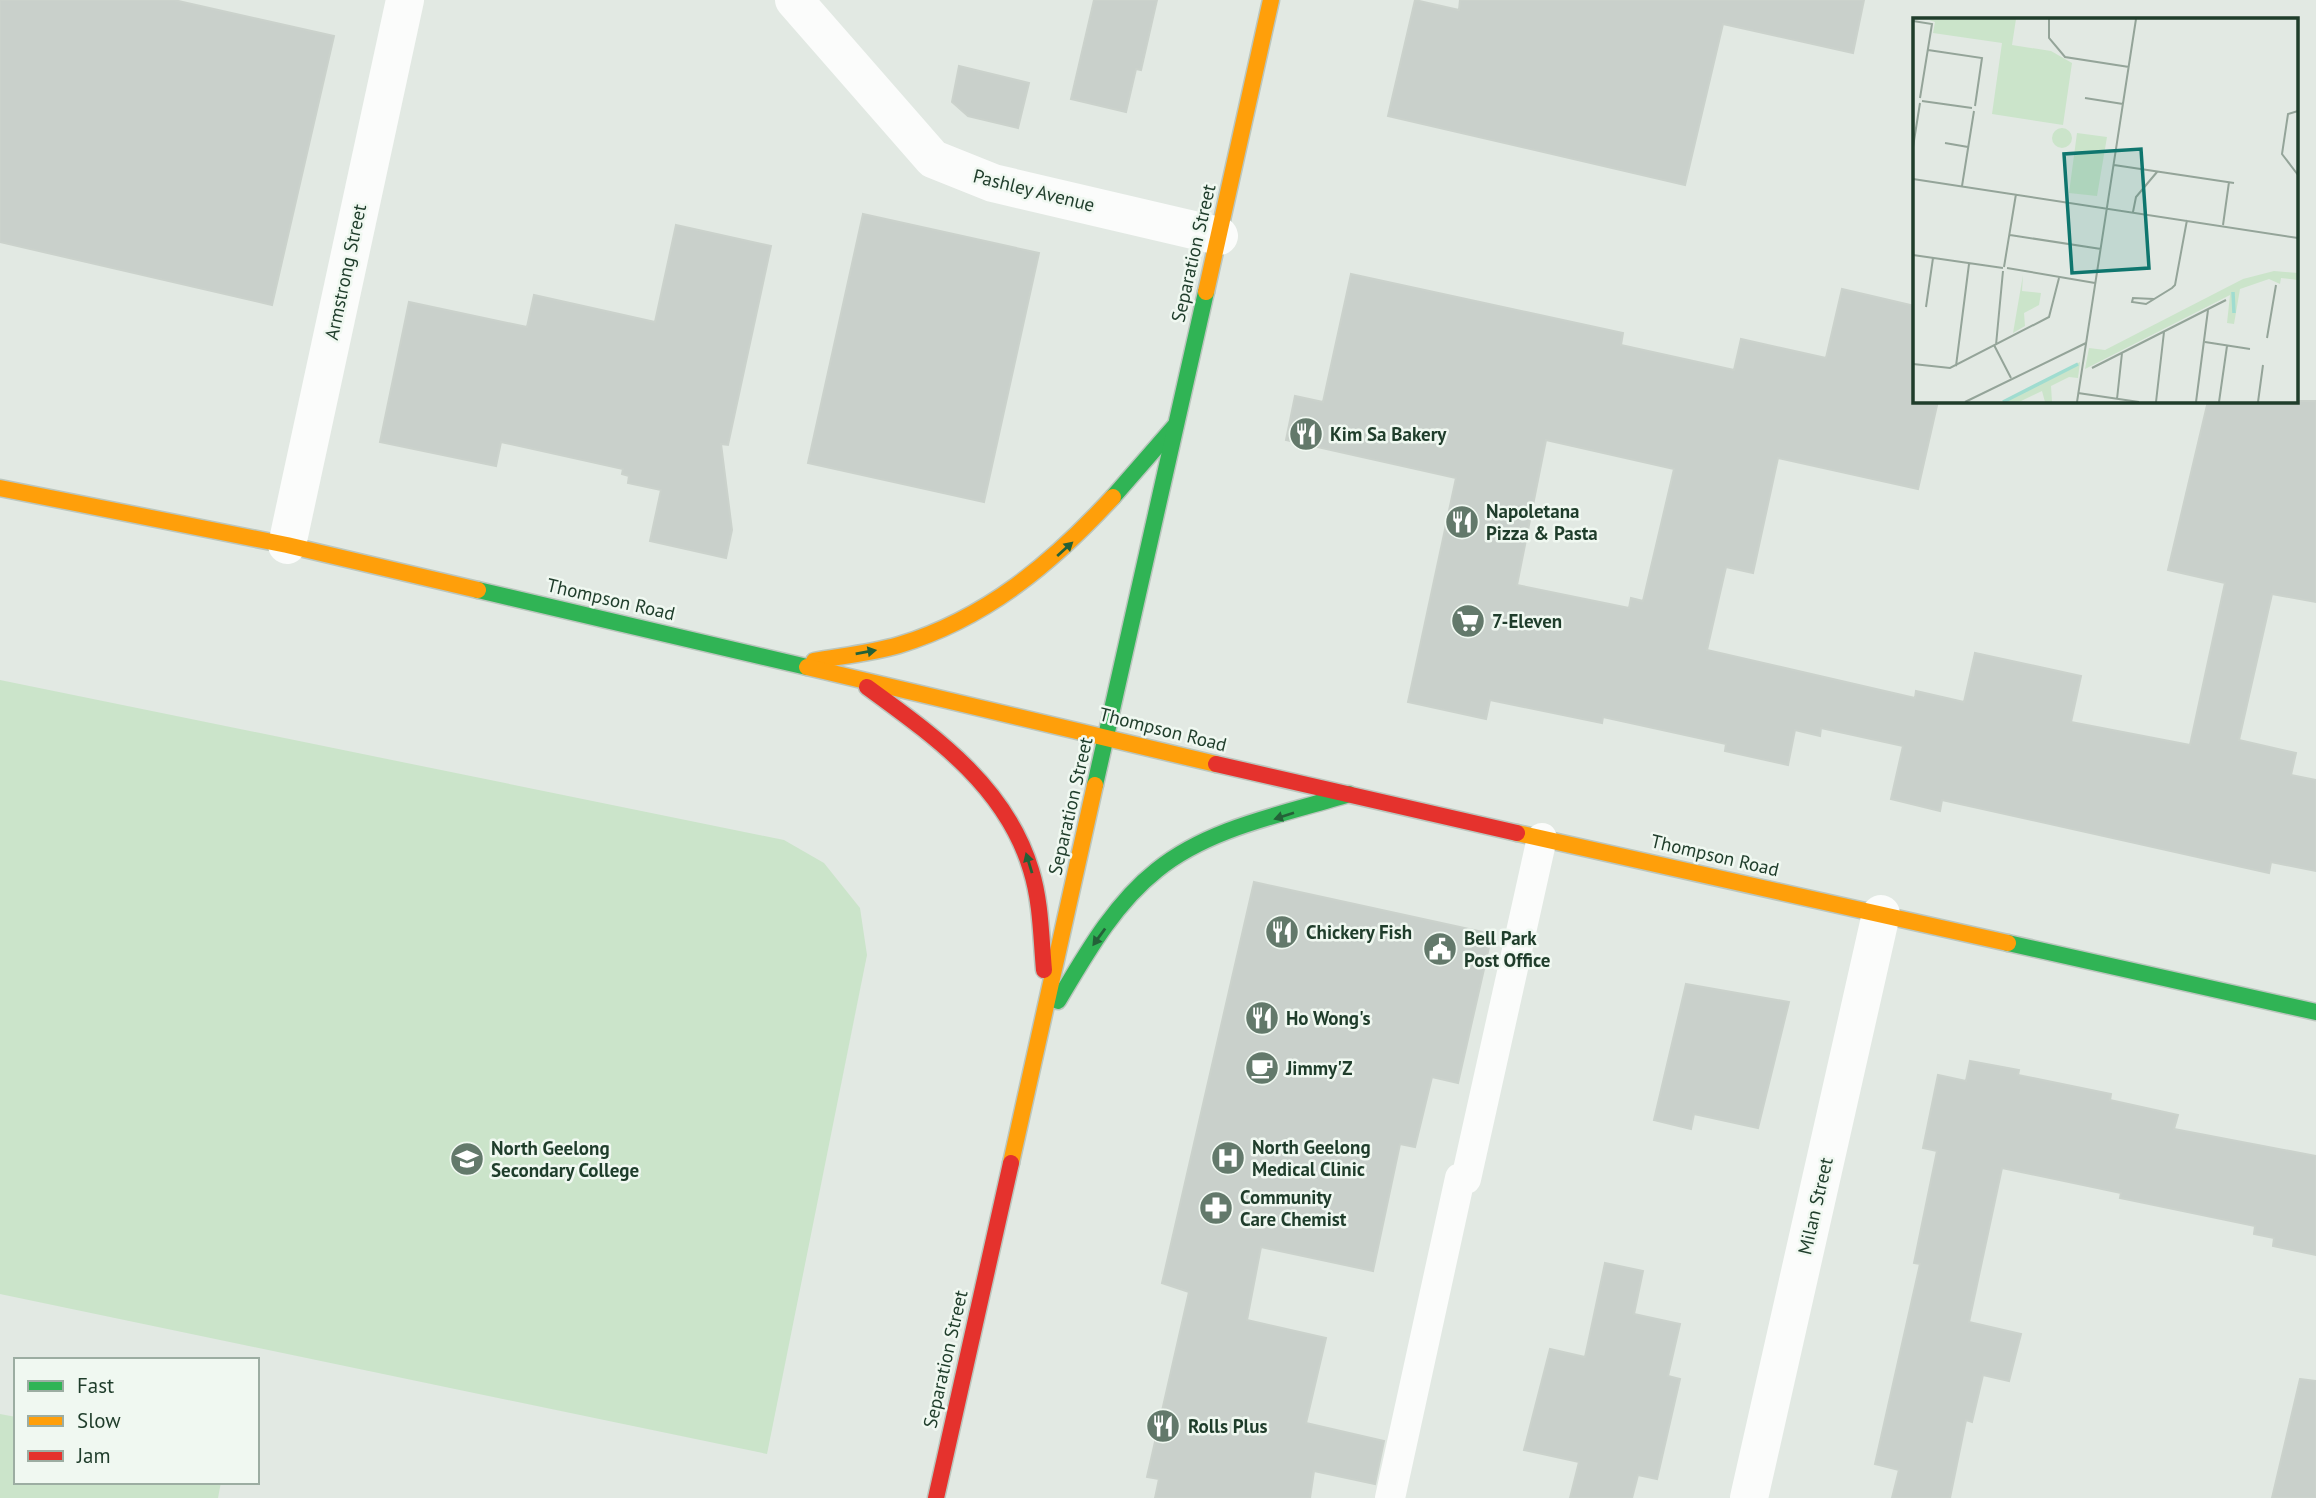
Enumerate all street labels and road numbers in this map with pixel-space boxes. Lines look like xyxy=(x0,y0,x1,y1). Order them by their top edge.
street label: Pashley Avenue xyxy=(971,163,1097,217)
street label: Separation Street xyxy=(1165,181,1221,324)
street label: Armstrong Street xyxy=(319,201,371,342)
street label: Thompson Road xyxy=(545,573,677,625)
street label: Thompson Road xyxy=(1097,702,1229,756)
street label: Separation Street xyxy=(1042,734,1098,877)
street label: Thompson Road xyxy=(1649,829,1781,881)
street label: Milan Street xyxy=(1792,1154,1838,1257)
street label: Separation Street xyxy=(917,1287,973,1430)

